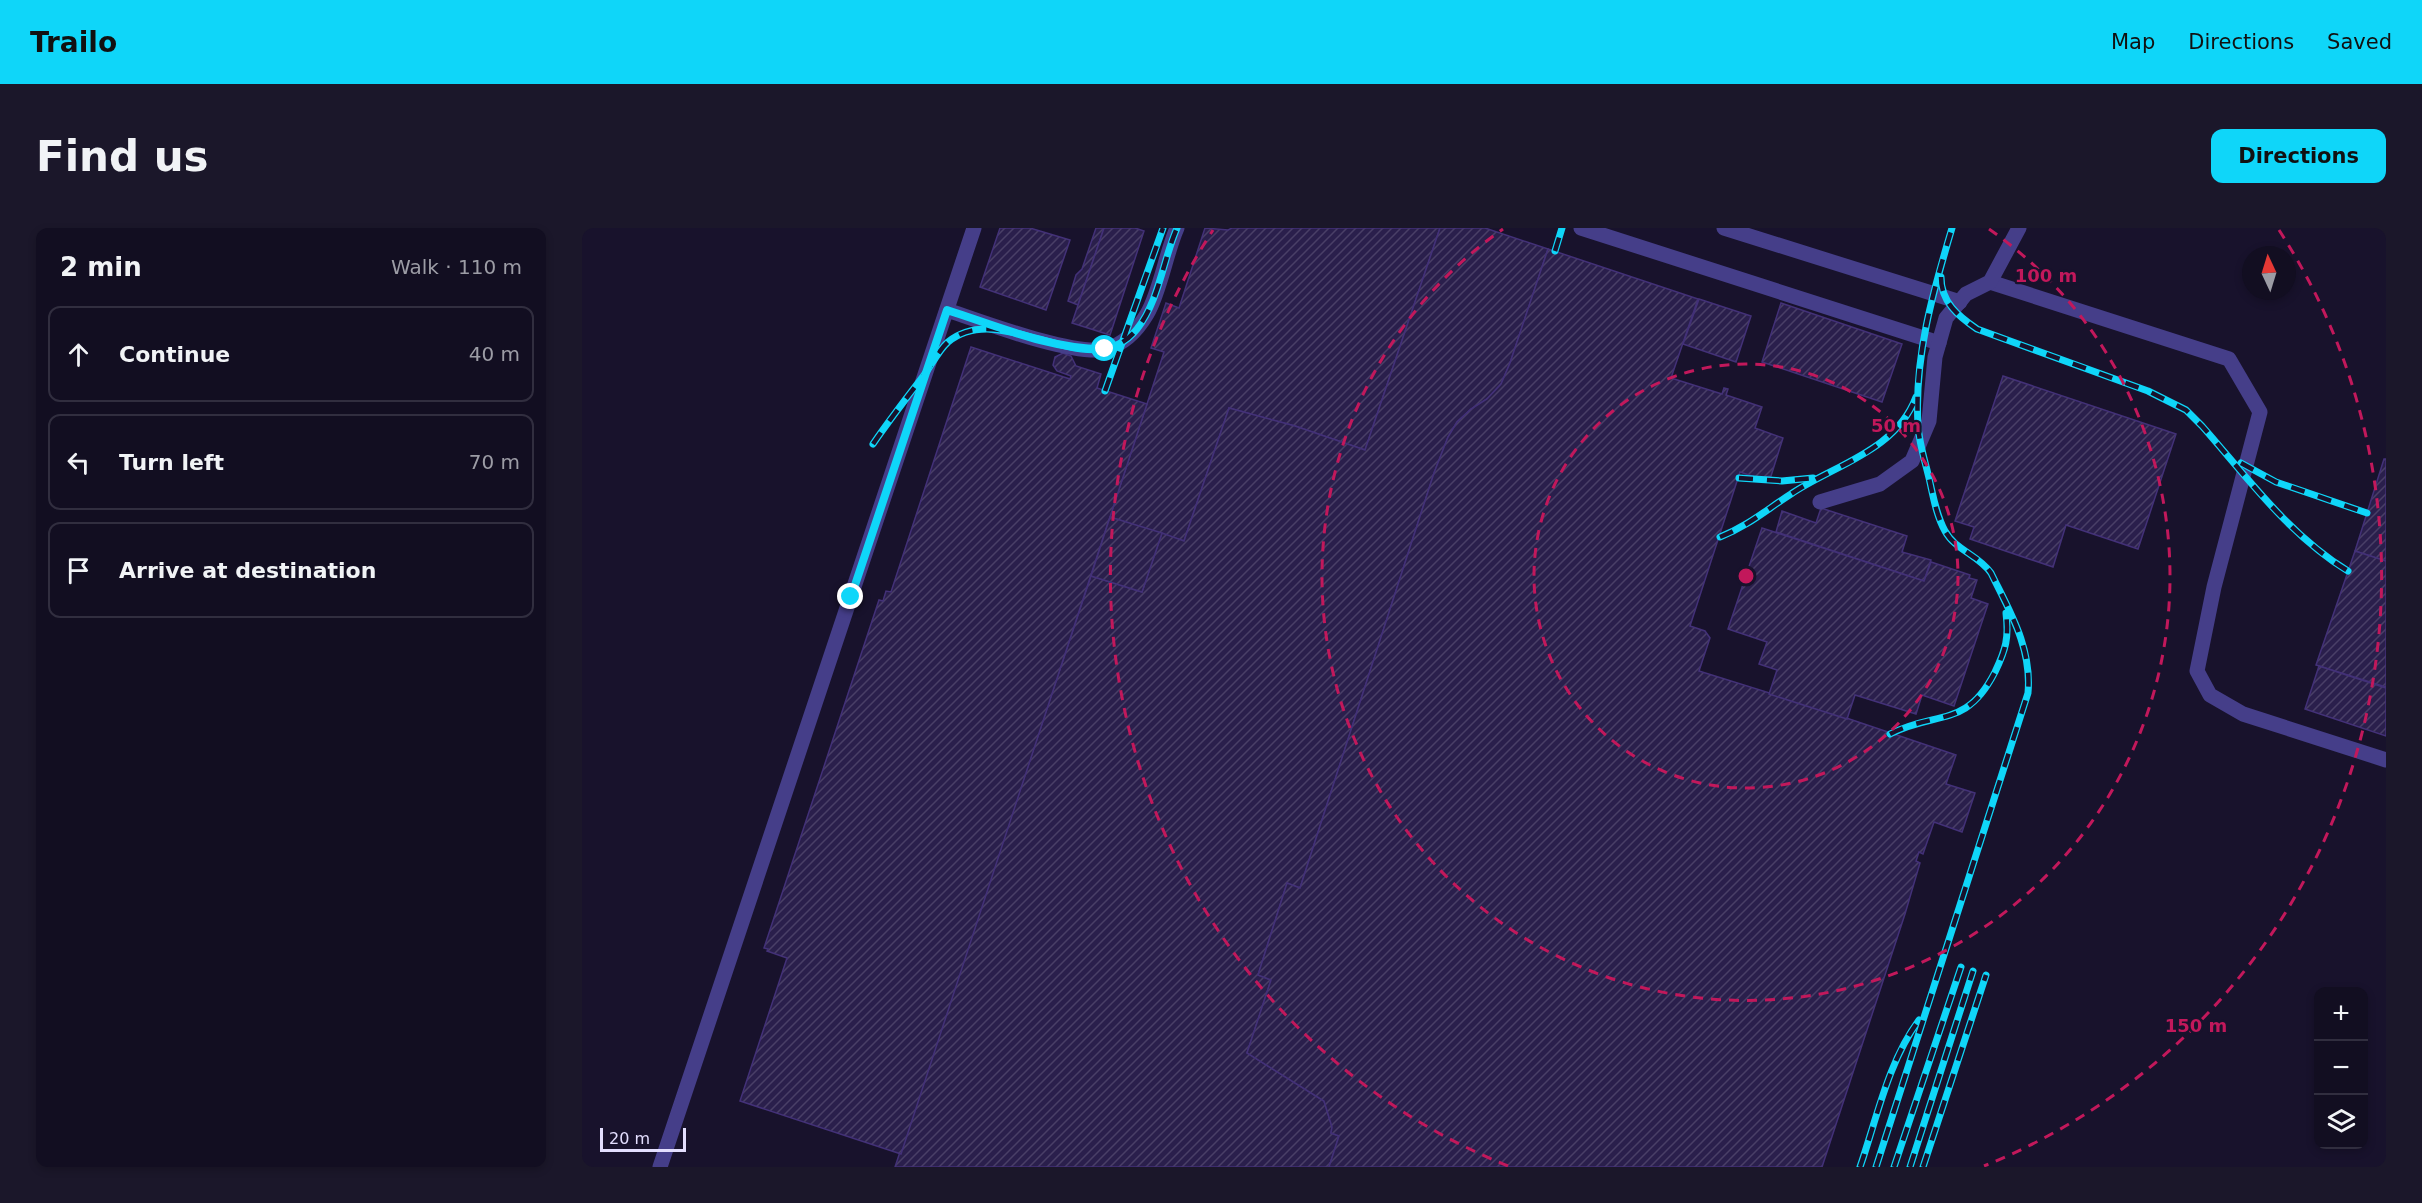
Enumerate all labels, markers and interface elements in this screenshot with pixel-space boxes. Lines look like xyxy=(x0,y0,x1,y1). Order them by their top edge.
text: Trailo xyxy=(30,26,117,59)
text: Map xyxy=(2111,30,2155,54)
text: Directions xyxy=(2188,30,2294,54)
text: Saved xyxy=(2327,30,2392,54)
button: Directions xyxy=(2211,129,2386,183)
text: Find us xyxy=(36,132,209,181)
north arrow xyxy=(2242,246,2296,300)
text: 2 min xyxy=(60,252,142,282)
text: Walk · 110 m xyxy=(391,255,522,279)
text: 100 m xyxy=(2015,265,2077,286)
route start xyxy=(1091,335,1117,361)
icon: ahead xyxy=(62,338,95,371)
text: Continue xyxy=(119,342,230,367)
text: 40 m xyxy=(469,342,520,366)
text: 50 m xyxy=(1871,415,1921,436)
icon: left xyxy=(62,446,95,479)
text: Turn left xyxy=(119,450,224,475)
text: 70 m xyxy=(469,450,520,474)
icon: arrive xyxy=(62,554,95,587)
text: Arrive at destination xyxy=(119,558,376,583)
centre of rings xyxy=(1736,566,1756,586)
route end xyxy=(837,583,863,609)
map controls xyxy=(2314,987,2368,1149)
button: + xyxy=(2314,987,2368,1041)
text: 150 m xyxy=(2165,1015,2227,1036)
button: − xyxy=(2314,1041,2368,1095)
button: layers xyxy=(2314,1095,2368,1149)
scale bar xyxy=(600,1125,686,1152)
text: 20 m xyxy=(609,1129,650,1148)

